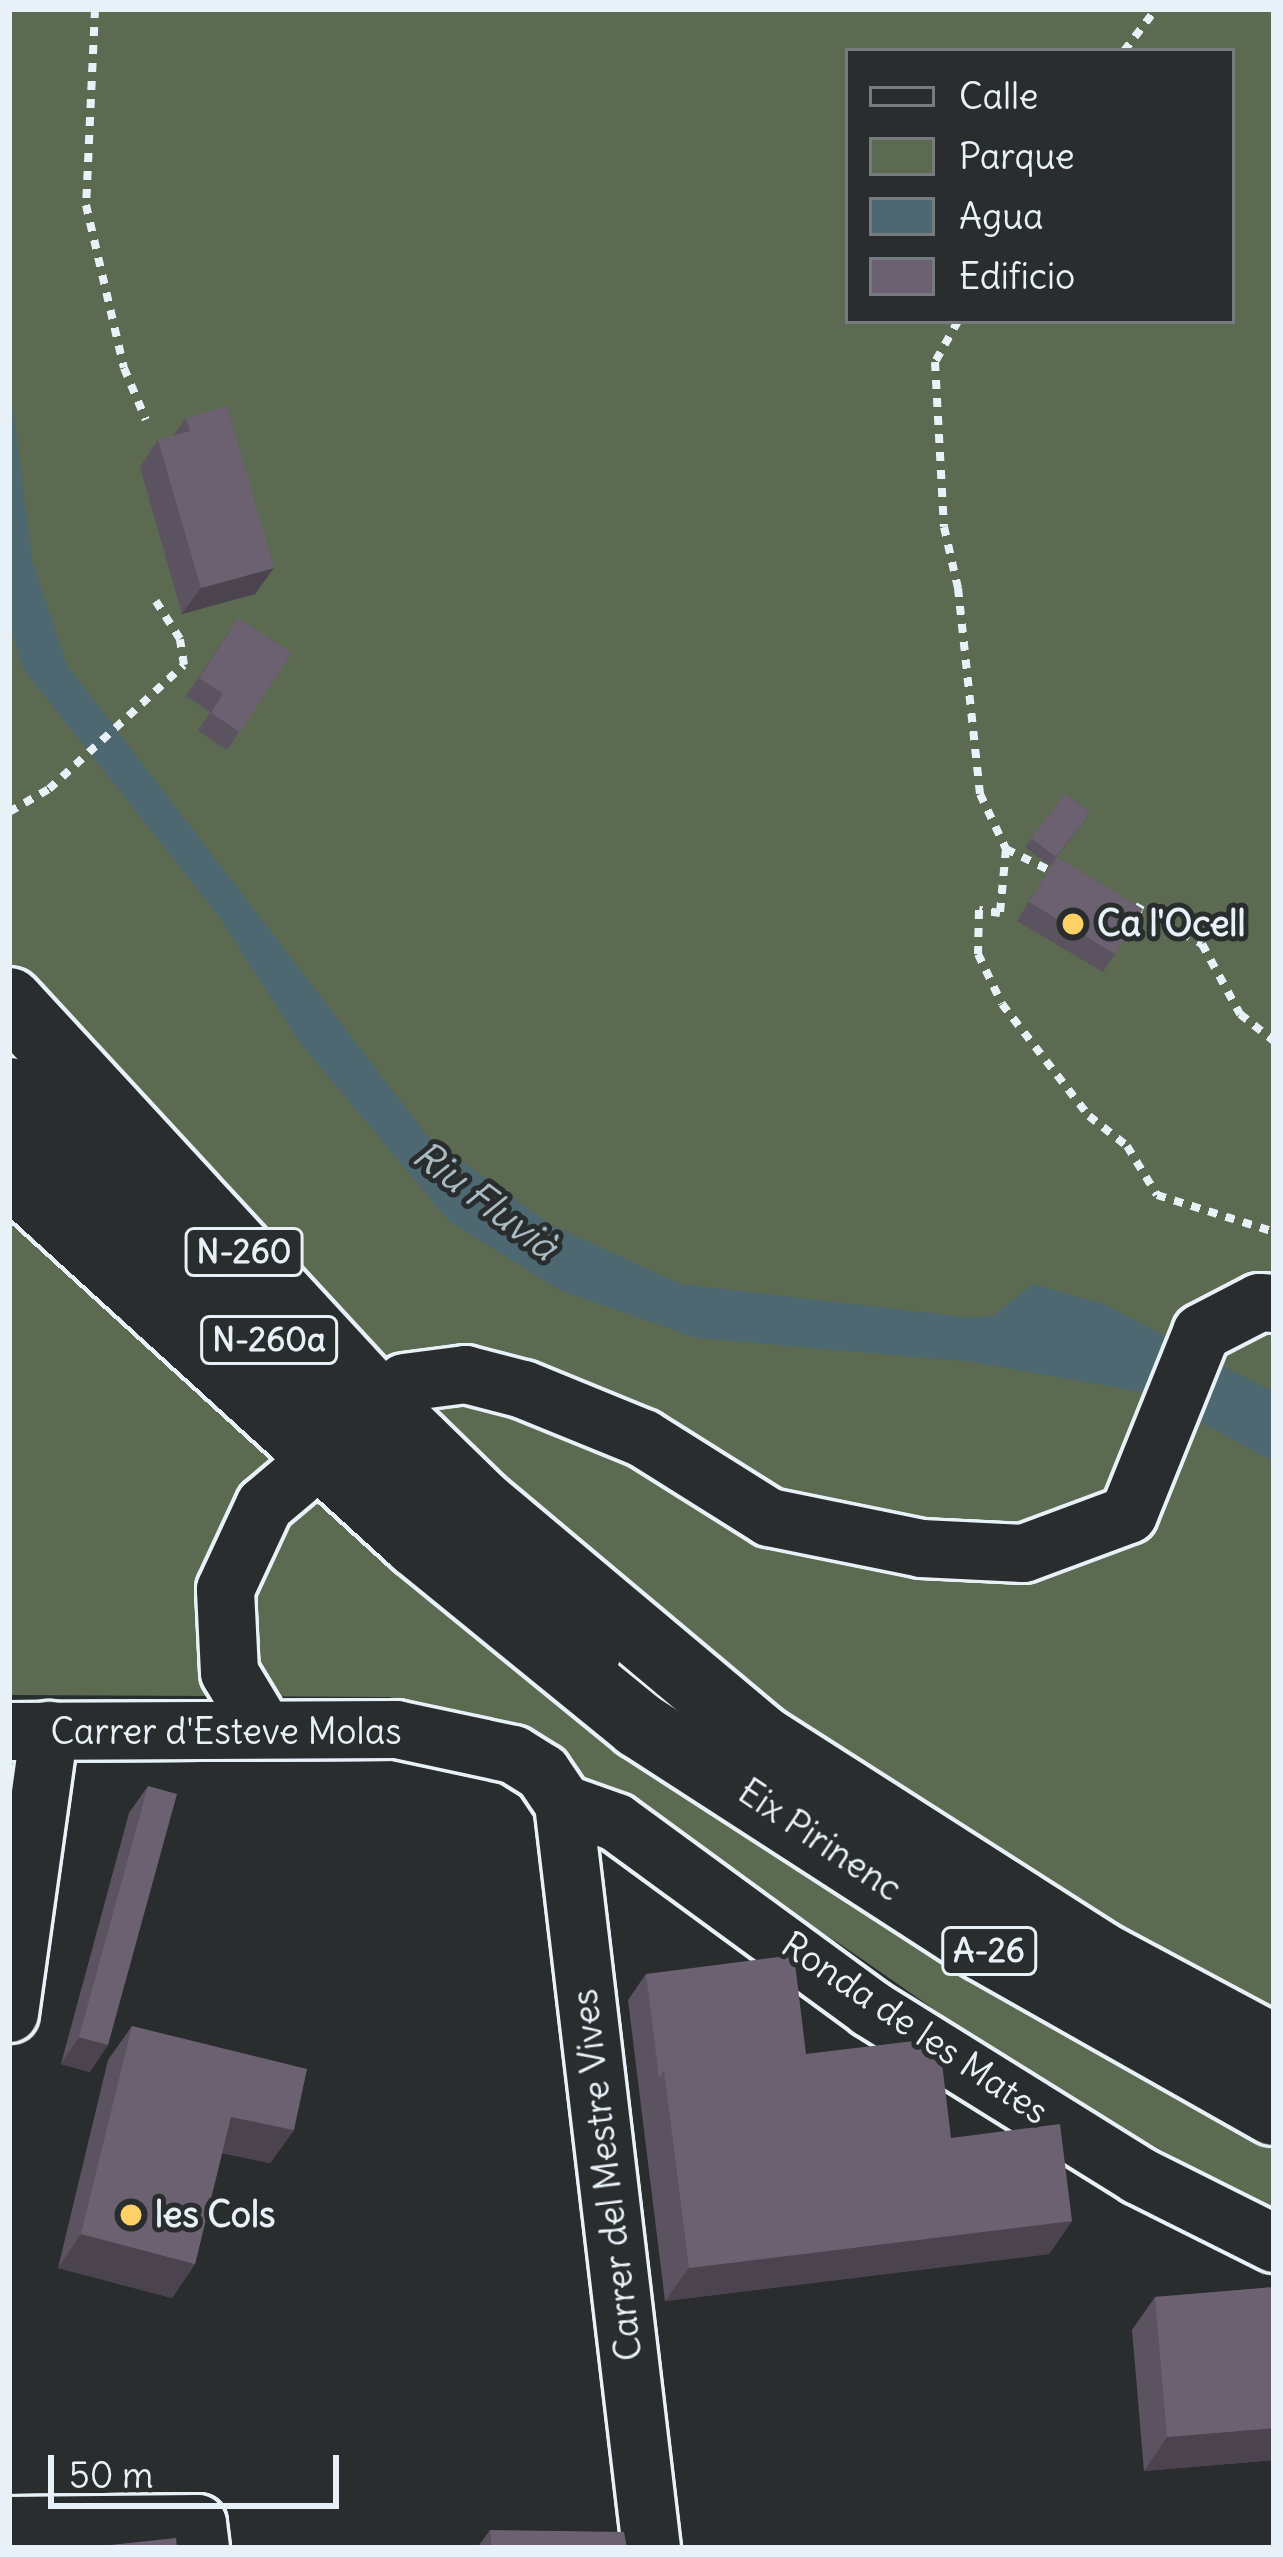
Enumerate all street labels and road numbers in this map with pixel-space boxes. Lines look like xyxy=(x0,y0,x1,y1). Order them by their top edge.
road number: N-260 xyxy=(184,1225,304,1279)
road number: N-260a xyxy=(200,1313,338,1367)
street label: Carrer d'Esteve Molas xyxy=(50,1710,402,1754)
street label: Eix Pirinenc xyxy=(730,1770,910,1910)
street label: Ronda de les Mates xyxy=(773,1923,1057,2133)
road number: A-26 xyxy=(941,1924,1037,1978)
street label: Carrer del Mestre Vives xyxy=(563,1987,651,2363)

